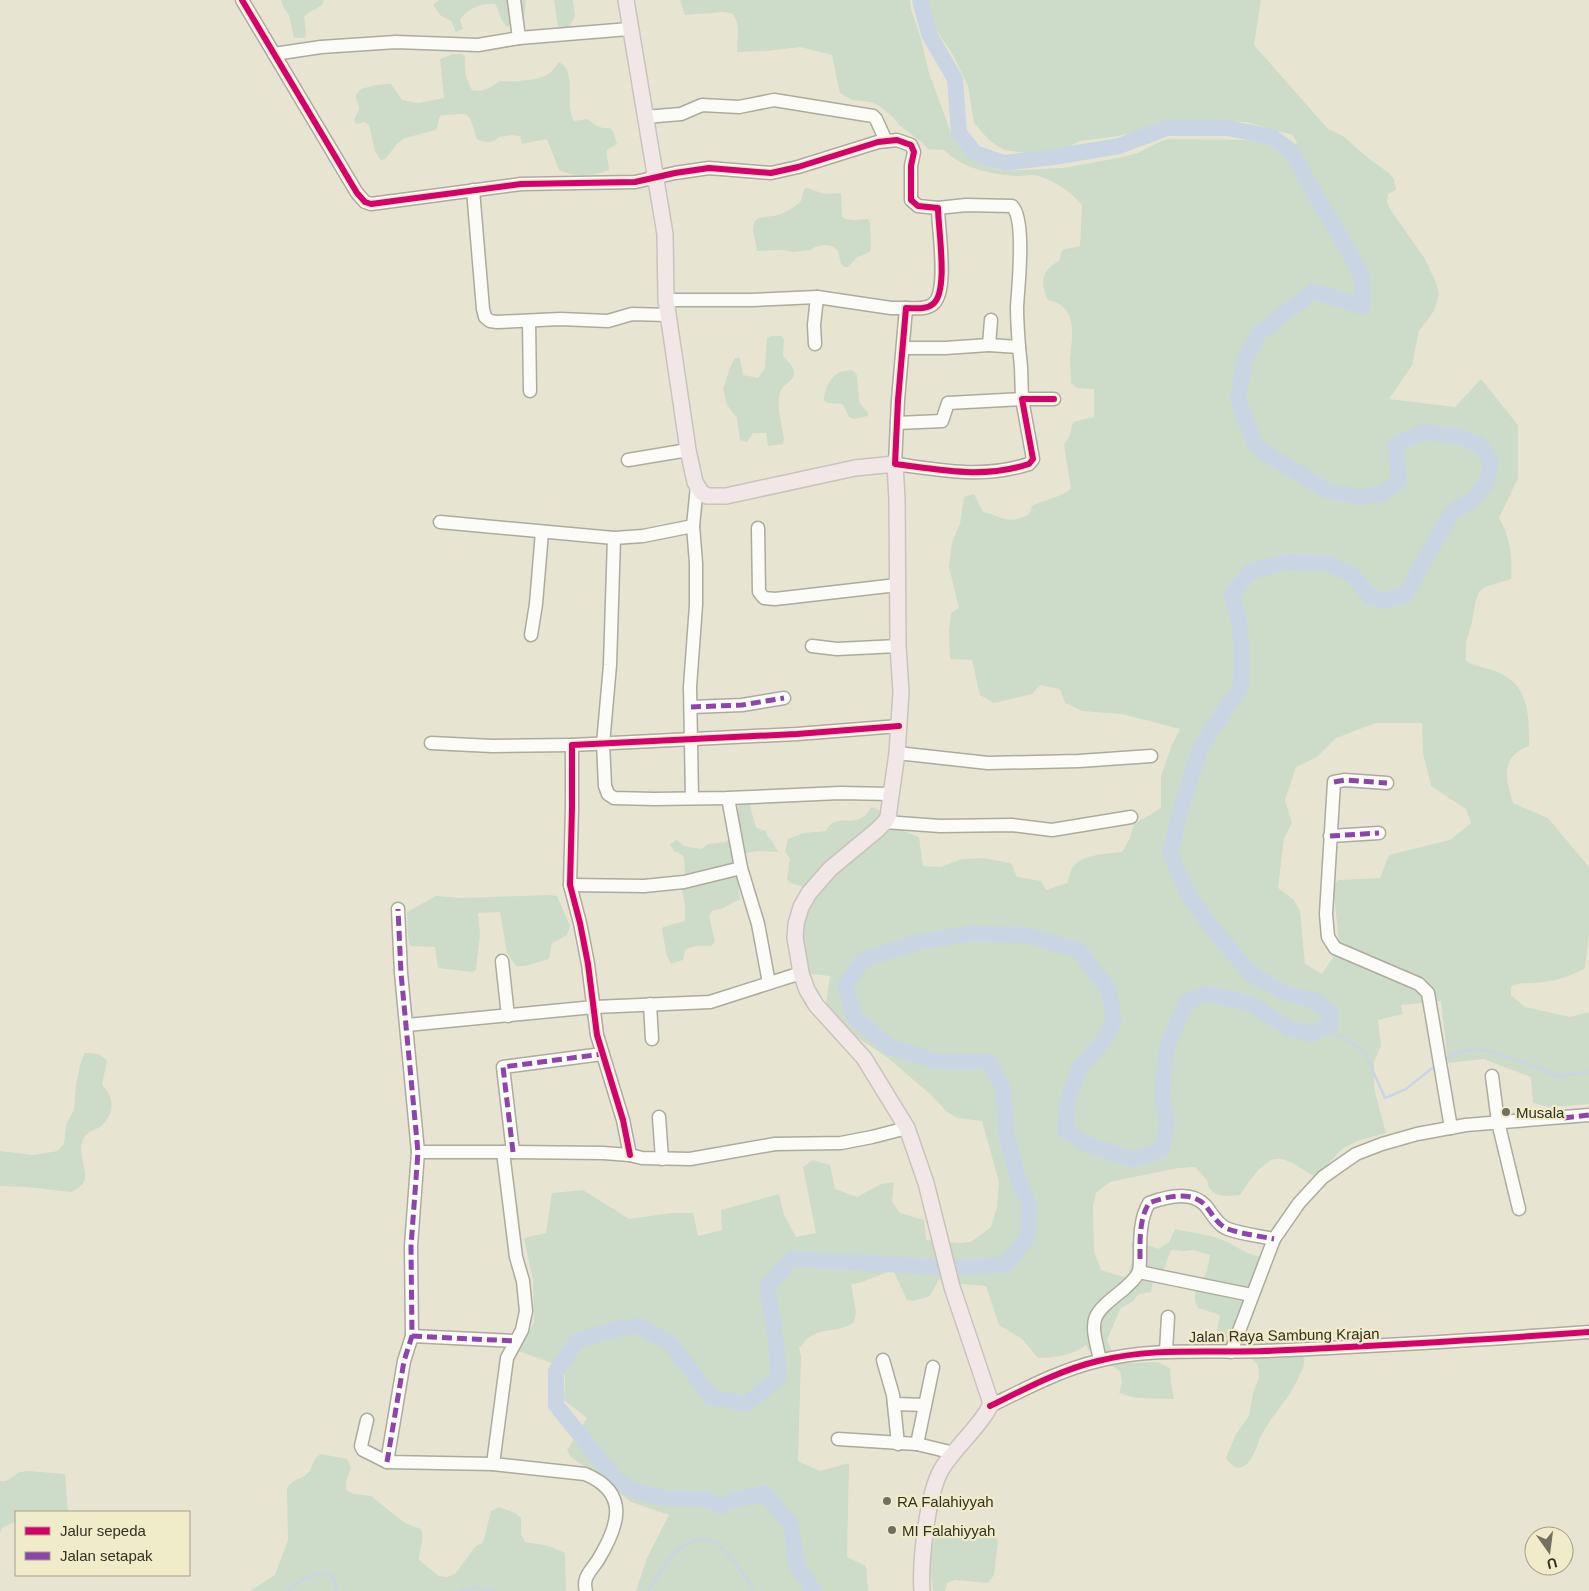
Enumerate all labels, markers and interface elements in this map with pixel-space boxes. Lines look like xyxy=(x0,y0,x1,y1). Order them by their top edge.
place label: Musala xyxy=(1516,1104,1565,1121)
marker: Musala xyxy=(1500,1106,1512,1118)
street label: Jalan Raya Sambung Krajan xyxy=(1188,1325,1380,1345)
place label: RA Falahiyyah xyxy=(897,1493,994,1510)
marker: RA Falahiyyah xyxy=(881,1495,893,1507)
legend xyxy=(15,1511,190,1576)
text: Jalur sepeda xyxy=(60,1522,147,1539)
place label: MI Falahiyyah xyxy=(902,1522,995,1539)
marker: MI Falahiyyah xyxy=(886,1524,898,1536)
north arrow xyxy=(1524,1526,1574,1576)
text: Jalan setapak xyxy=(60,1547,153,1564)
text: U xyxy=(1545,1555,1559,1573)

